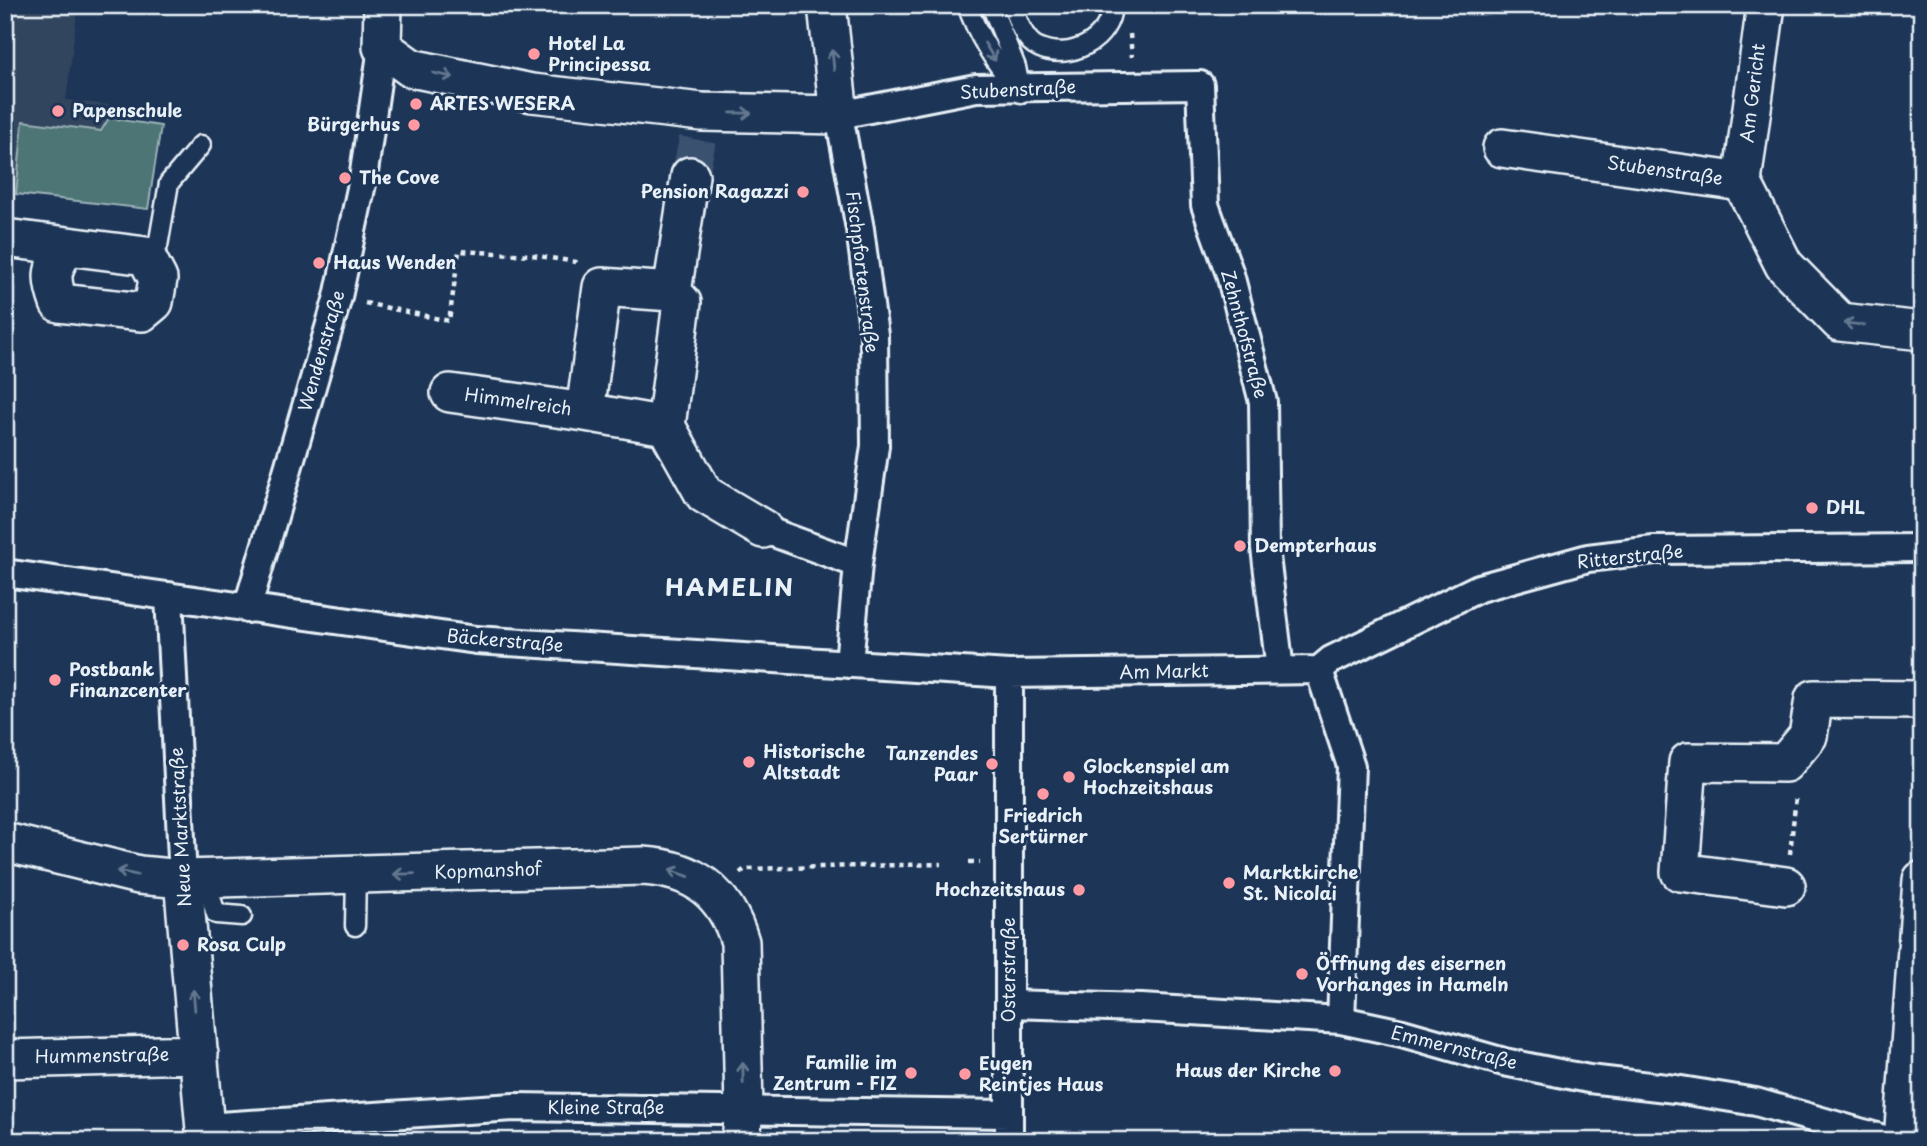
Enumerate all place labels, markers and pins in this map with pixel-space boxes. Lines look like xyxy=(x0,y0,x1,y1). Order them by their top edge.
place label: Hotel La Principessa xyxy=(548,29,651,77)
marker: Hotel La Principessa xyxy=(526,46,542,62)
place label: ARTES WESERA xyxy=(429,89,576,116)
place label: Papenschule xyxy=(72,96,182,123)
marker: ARTES WESERA xyxy=(408,96,424,112)
marker: Papenschule xyxy=(50,103,66,119)
place label: Bürgerhus xyxy=(307,110,400,137)
marker: Bürgerhus xyxy=(406,117,422,133)
place label: The Cove xyxy=(359,163,440,190)
marker: The Cove xyxy=(337,170,353,186)
place label: Pension Ragazzi xyxy=(641,177,789,204)
marker: Pension Ragazzi xyxy=(795,184,811,200)
place label: Haus Wenden xyxy=(333,248,457,275)
marker: Haus Wenden xyxy=(311,255,327,271)
place label: DHL xyxy=(1826,493,1865,520)
marker: DHL xyxy=(1804,500,1820,516)
place label: Dempterhaus xyxy=(1254,531,1377,558)
marker: Dempterhaus xyxy=(1232,538,1248,554)
place label: Postbank Finanzcenter xyxy=(69,655,187,703)
marker: Postbank Finanzcenter xyxy=(47,672,63,688)
place label: Historische Altstadt xyxy=(762,737,865,785)
place label: Tanzendes Paar xyxy=(885,739,979,787)
place label: Glockenspiel am Hochzeitshaus xyxy=(1083,752,1230,800)
marker: Historische Altstadt xyxy=(741,754,757,770)
marker: Tanzendes Paar xyxy=(984,756,1000,772)
marker: Glockenspiel am Hochzeitshaus xyxy=(1061,769,1077,785)
marker: Friedrich Sertürner xyxy=(1035,786,1051,802)
place label: Friedrich Sertürner xyxy=(998,801,1089,849)
place label: Marktkirche St. Nicolai xyxy=(1243,858,1358,906)
place label: Hochzeitshaus xyxy=(935,875,1065,902)
marker: Marktkirche St. Nicolai xyxy=(1221,875,1237,891)
marker: Hochzeitshaus xyxy=(1071,882,1087,898)
place label: Rosa Culp xyxy=(197,930,286,957)
marker: Rosa Culp xyxy=(175,937,191,953)
place label: Öffnung des eisernen Vorhanges in Hameln xyxy=(1316,949,1508,997)
marker: Öffnung des eisernen Vorhanges in Hameln xyxy=(1294,966,1310,982)
place label: Familie im Zentrum - FIZ xyxy=(773,1048,897,1096)
place label: Eugen Reintjes Haus xyxy=(979,1049,1104,1097)
place label: Haus der Kirche xyxy=(1175,1056,1321,1083)
marker: Haus der Kirche xyxy=(1327,1063,1343,1079)
marker: Familie im Zentrum - FIZ xyxy=(903,1065,919,1081)
marker: Eugen Reintjes Haus xyxy=(957,1066,973,1082)

